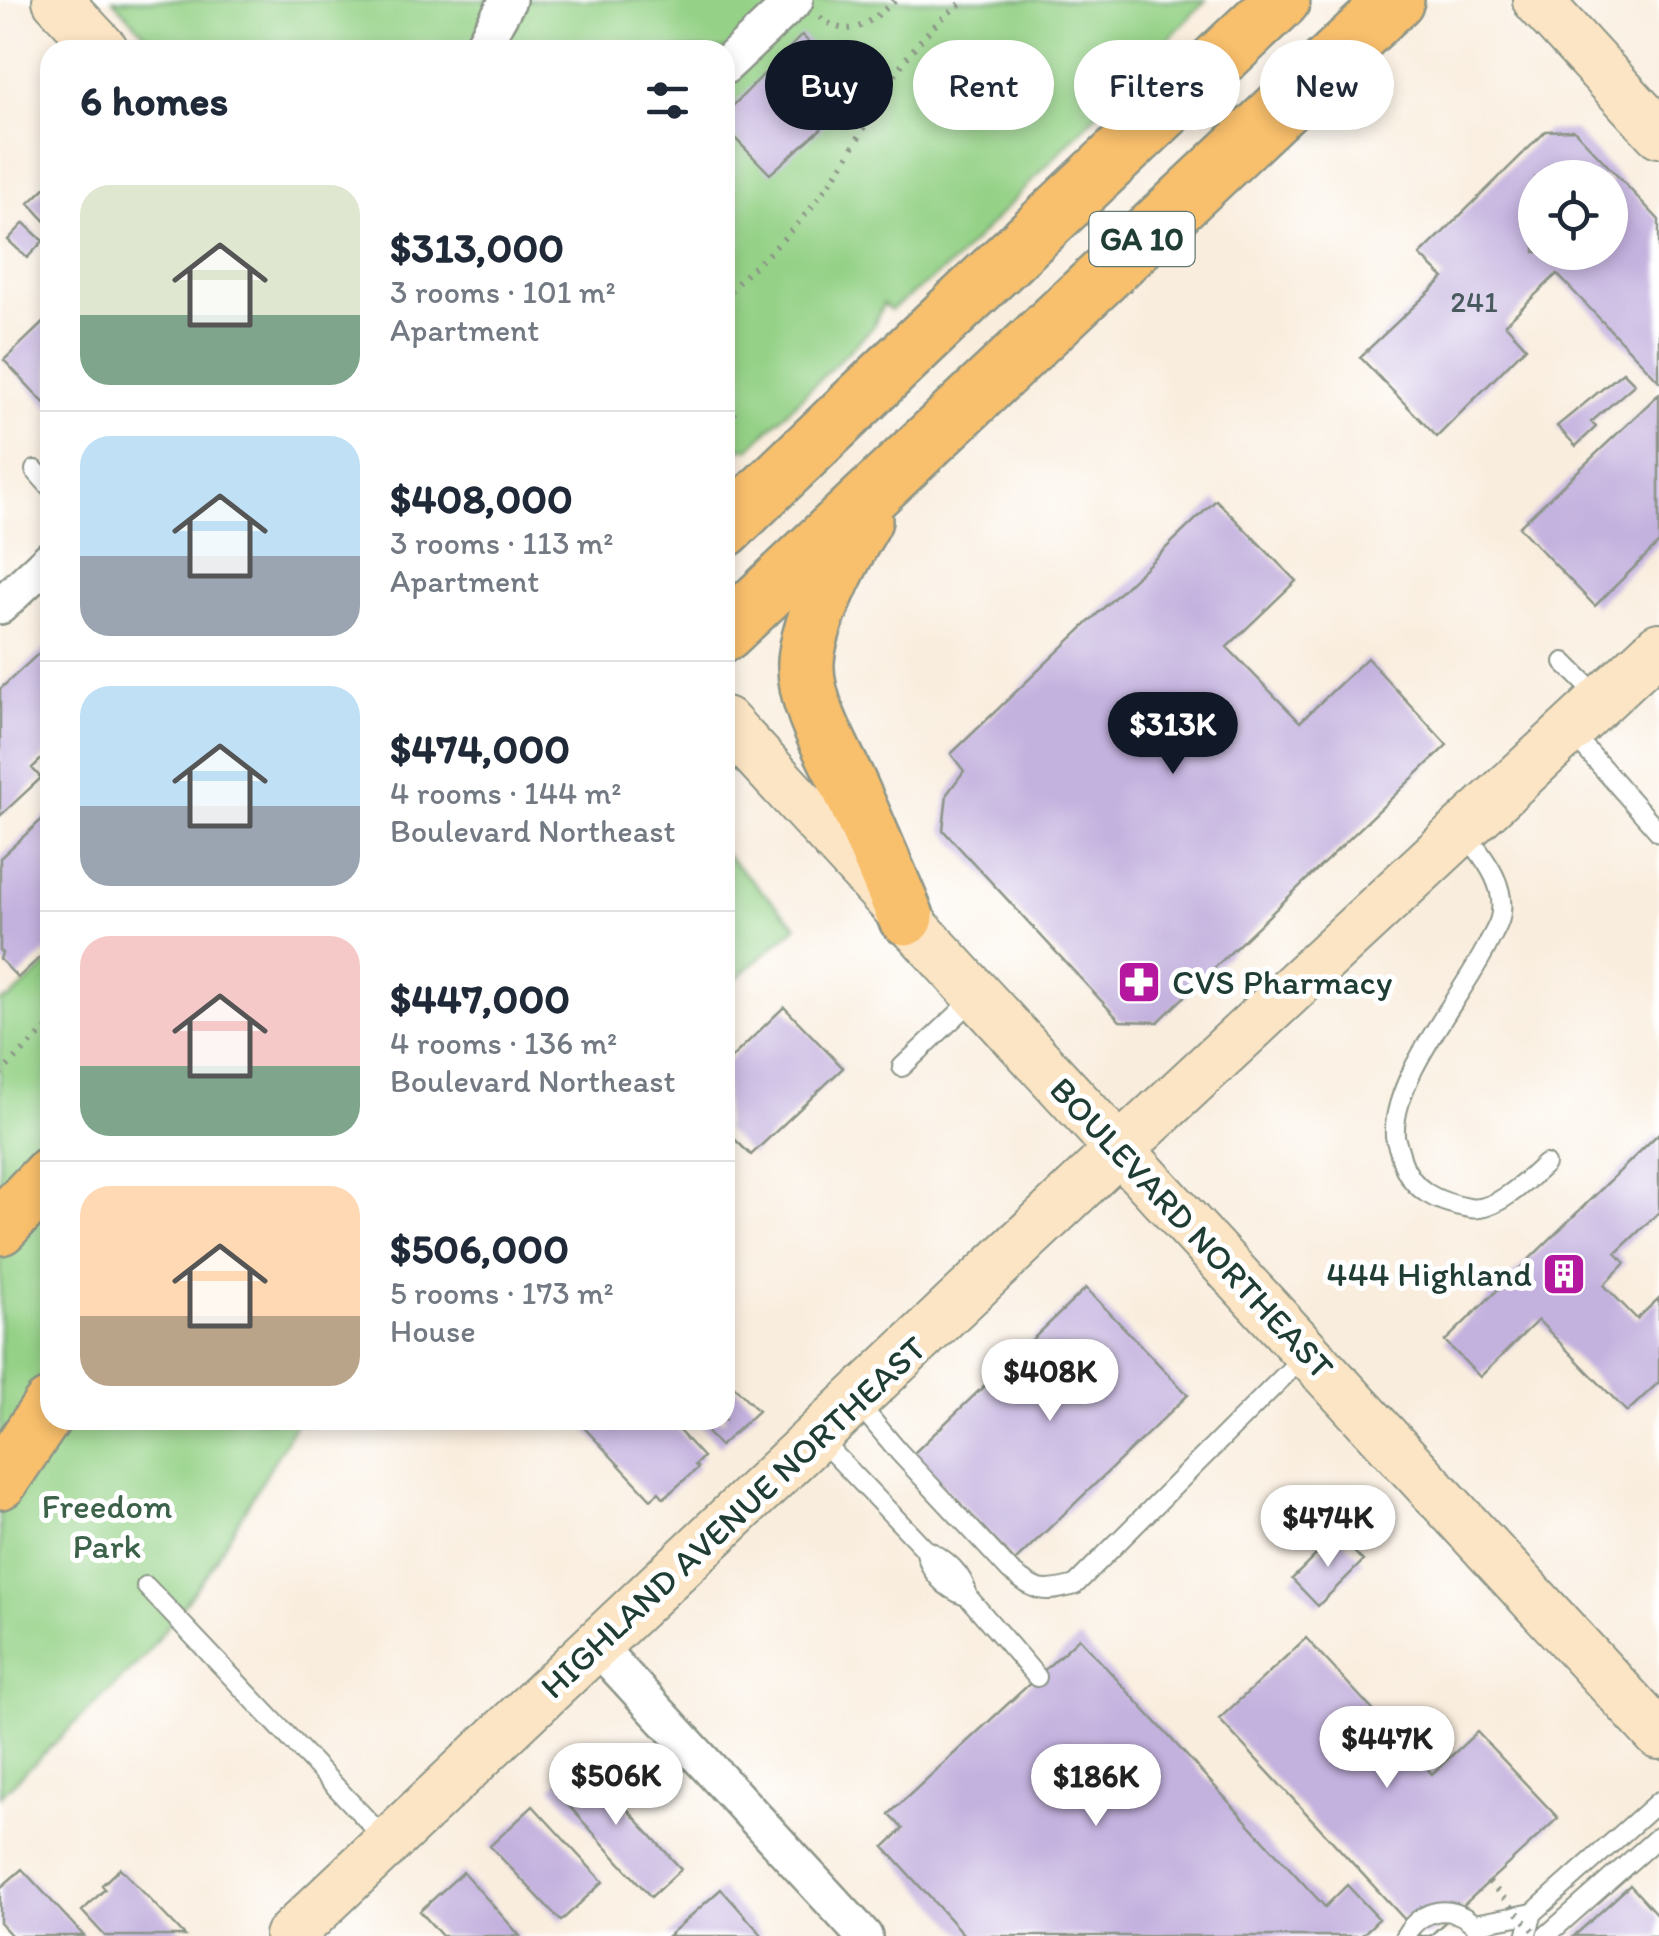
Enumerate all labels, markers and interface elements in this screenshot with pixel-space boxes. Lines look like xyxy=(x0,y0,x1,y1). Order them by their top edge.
chip: Buy xyxy=(765,40,893,130)
chip: Rent xyxy=(913,40,1054,130)
chip: Filters xyxy=(1074,40,1240,130)
chip: New xyxy=(1260,40,1394,130)
icon: filters xyxy=(640,73,695,128)
text: 6 homes xyxy=(80,75,228,126)
map controls xyxy=(1518,160,1628,270)
button: locate xyxy=(1518,160,1628,270)
road number: GA 10 xyxy=(1090,212,1194,266)
text: $313,000 xyxy=(390,222,564,273)
icon: home xyxy=(160,225,280,345)
text: 3 rooms · 101 m² xyxy=(390,273,616,311)
house number: 241 xyxy=(1450,283,1498,320)
text: Apartment xyxy=(390,311,539,349)
text: $408,000 xyxy=(390,473,573,524)
icon: home xyxy=(160,476,280,596)
text: 3 rooms · 113 m² xyxy=(390,524,613,562)
text: Apartment xyxy=(390,562,539,600)
pin: $313K xyxy=(1103,692,1243,777)
text: $313K xyxy=(1130,705,1216,743)
text: $474,000 xyxy=(390,723,570,774)
icon: home xyxy=(160,726,280,846)
text: 4 rooms · 144 m² xyxy=(390,774,621,812)
text: Boulevard Northeast xyxy=(390,812,676,850)
pharmacy icon: CVS Pharmacy xyxy=(1116,959,1162,1005)
place label: CVS Pharmacy xyxy=(1172,961,1392,1003)
text: $447,000 xyxy=(390,973,570,1024)
icon: home xyxy=(160,976,280,1096)
text: 4 rooms · 136 m² xyxy=(390,1024,617,1062)
text: Boulevard Northeast xyxy=(390,1062,676,1100)
street label: BOULEVARD NORTHEAST xyxy=(1041,1068,1343,1388)
text: $506,000 xyxy=(390,1223,569,1274)
icon: home xyxy=(160,1226,280,1346)
building icon: 444 Highland xyxy=(1541,1251,1587,1297)
place label: 444 Highland xyxy=(1326,1253,1532,1295)
text: 5 rooms · 173 m² xyxy=(390,1274,614,1312)
text: House xyxy=(390,1312,476,1350)
street label: HIGHLAND AVENUE NORTHEAST xyxy=(531,1327,935,1707)
pin: $408K xyxy=(980,1339,1120,1424)
text: $408K xyxy=(1003,1352,1097,1390)
park label: Freedom Park xyxy=(42,1485,172,1567)
pin: $474K xyxy=(1258,1485,1398,1570)
text: $474K xyxy=(1282,1498,1374,1536)
pin: $447K xyxy=(1317,1706,1457,1791)
text: $447K xyxy=(1341,1719,1433,1757)
pin: $506K xyxy=(546,1743,686,1828)
pin: $186K xyxy=(1026,1744,1166,1829)
text: $506K xyxy=(571,1756,661,1794)
text: $186K xyxy=(1053,1757,1139,1795)

